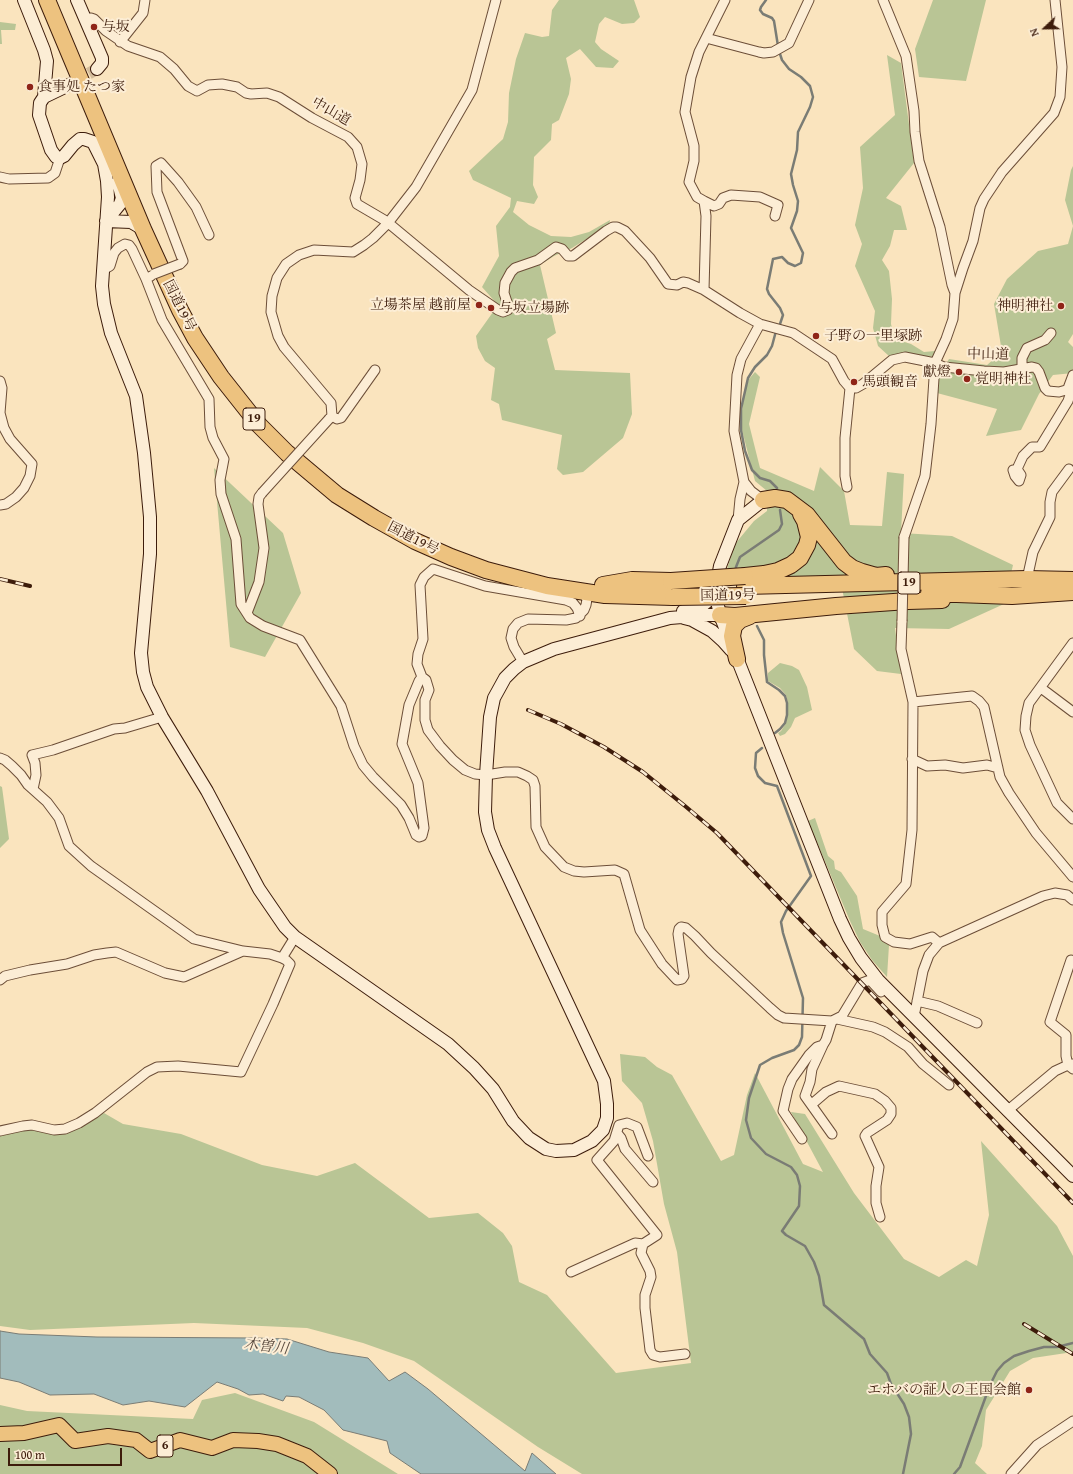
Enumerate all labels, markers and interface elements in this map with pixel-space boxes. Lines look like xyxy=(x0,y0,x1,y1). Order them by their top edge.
north arrow xyxy=(1025,8,1065,48)
place label: 与坂 xyxy=(102,19,130,35)
marker: 与坂 xyxy=(89,22,99,32)
text: N xyxy=(1025,26,1043,39)
place label: 食事処 たつ家 xyxy=(38,79,125,95)
marker: 食事処 たつ家 xyxy=(25,82,35,92)
street label: 中山道 xyxy=(309,94,353,130)
street label: 国道19号 xyxy=(159,277,199,335)
place label: 立場茶屋 越前屋 xyxy=(370,297,471,313)
place label: 神明神社 xyxy=(997,298,1053,314)
marker: 立場茶屋 越前屋 xyxy=(474,300,484,310)
place label: 与坂立場跡 xyxy=(499,300,569,316)
marker: 神明神社 xyxy=(1056,301,1066,311)
marker: 与坂立場跡 xyxy=(486,303,496,313)
place label: 子野の一里塚跡 xyxy=(824,328,922,344)
marker: 子野の一里塚跡 xyxy=(811,331,821,341)
street label: 中山道 xyxy=(967,346,1009,364)
place label: 獻燈 xyxy=(923,364,951,380)
marker: 獻燈 xyxy=(954,367,964,377)
place label: 覚明神社 xyxy=(975,371,1031,387)
place label: 馬頭観音 xyxy=(862,374,918,390)
marker: 覚明神社 xyxy=(962,374,972,384)
marker: 馬頭観音 xyxy=(849,377,859,387)
road number: 19 xyxy=(243,408,265,430)
street label: 国道19号 xyxy=(384,519,442,559)
road number: 19 xyxy=(898,572,920,594)
street label: 国道19号 xyxy=(700,587,756,605)
water label: 木曽川 xyxy=(243,1335,289,1359)
place label: エホバの証人の王国会館 xyxy=(867,1382,1021,1398)
marker: エホバの証人の王国会館 xyxy=(1024,1385,1034,1395)
road number: 6 xyxy=(157,1435,173,1457)
scale bar xyxy=(10,1440,124,1466)
text: 100 m xyxy=(15,1446,45,1463)

